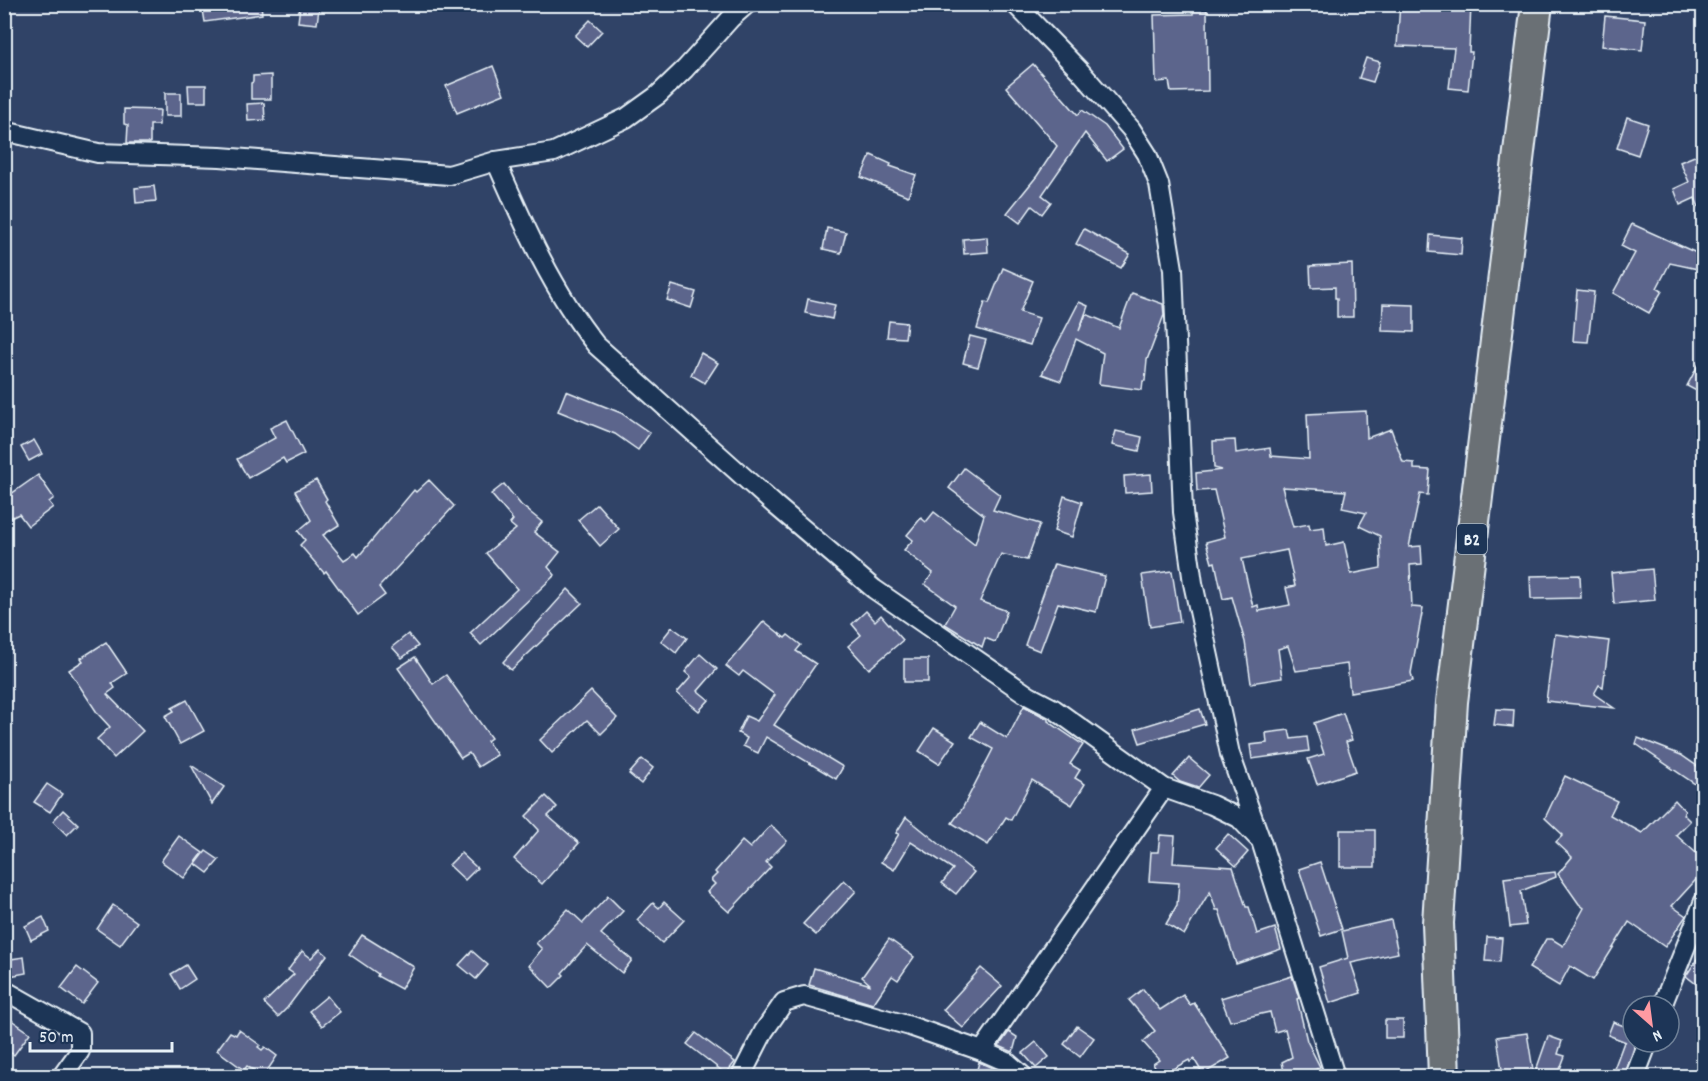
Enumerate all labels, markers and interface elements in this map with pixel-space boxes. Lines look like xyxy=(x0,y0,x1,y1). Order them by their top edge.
road number: B2 xyxy=(1457,524,1487,554)
north arrow xyxy=(1621,994,1681,1054)
scale bar xyxy=(30,1015,172,1053)
text: N xyxy=(1648,1023,1666,1047)
text: 50 m xyxy=(39,1026,74,1051)

